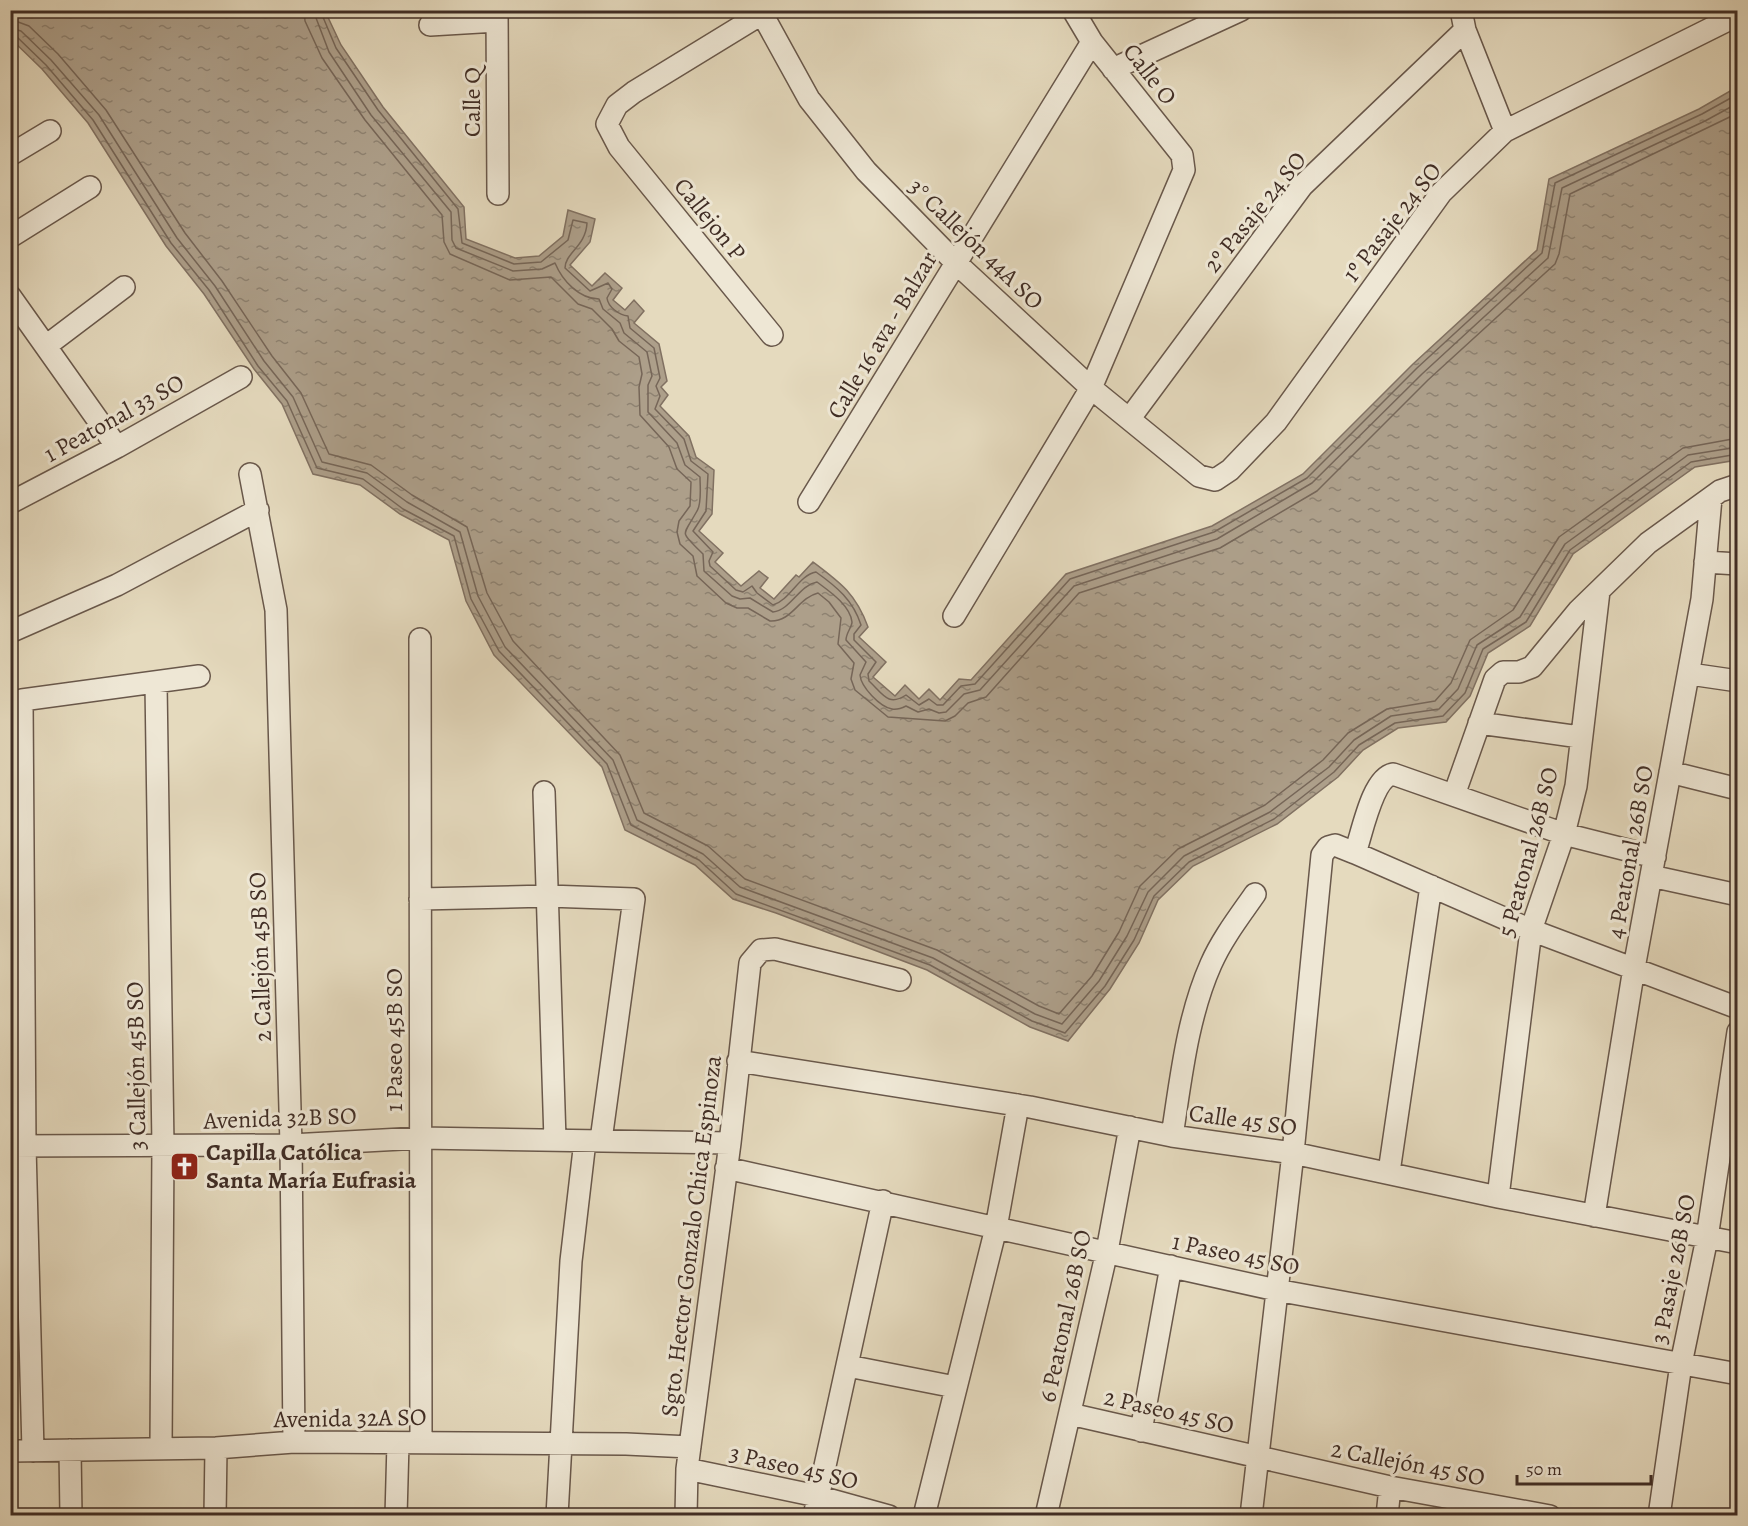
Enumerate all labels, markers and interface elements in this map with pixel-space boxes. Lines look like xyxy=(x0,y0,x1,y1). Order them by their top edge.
street label: Calle O xyxy=(1116,37,1184,111)
street label: Calle Q xyxy=(456,64,488,137)
street label: 2º Pasaje 24 SO xyxy=(1196,145,1314,279)
street label: 1º Pasaje 24 SO xyxy=(1335,156,1449,288)
street label: Callejon P xyxy=(667,171,753,267)
street label: 3° Callejón 44A SO xyxy=(901,171,1051,317)
street label: Calle 16 ava - Balzar xyxy=(819,245,945,425)
street label: 1 Peatonal 33 SO xyxy=(38,366,190,470)
street label: 5 Peatonal 26B SO xyxy=(1490,763,1566,941)
street label: 4 Peatonal 26B SO xyxy=(1599,763,1661,941)
street label: 2 Callejón 45B SO xyxy=(241,871,279,1043)
street label: 1 Paseo 45B SO xyxy=(378,968,410,1112)
street label: 3 Callejón 45B SO xyxy=(119,981,153,1151)
street label: Sgto. Hector Gonzalo Chica Espinoza xyxy=(653,1053,729,1419)
street label: Calle 45 SO xyxy=(1187,1097,1299,1143)
street label: Avenida 32B SO xyxy=(202,1099,357,1137)
place label: Capilla Católica Santa María Eufrasia xyxy=(206,1136,417,1196)
church icon: Capilla Católica Santa María Eufrasia xyxy=(169,1150,201,1182)
street label: 3 Pasaje 26B SO xyxy=(1643,1191,1703,1347)
street label: 1 Paseo 45 SO xyxy=(1169,1225,1303,1283)
street label: 6 Peatonal 26B SO xyxy=(1031,1227,1099,1405)
street label: 2 Paseo 45 SO xyxy=(1101,1381,1237,1441)
street label: Avenida 32A SO xyxy=(272,1401,427,1435)
street label: 2 Callejón 45 SO xyxy=(1328,1432,1488,1494)
street label: 3 Paseo 45 SO xyxy=(727,1437,861,1497)
scale bar xyxy=(1517,1448,1650,1486)
text: 50 m xyxy=(1526,1457,1562,1481)

